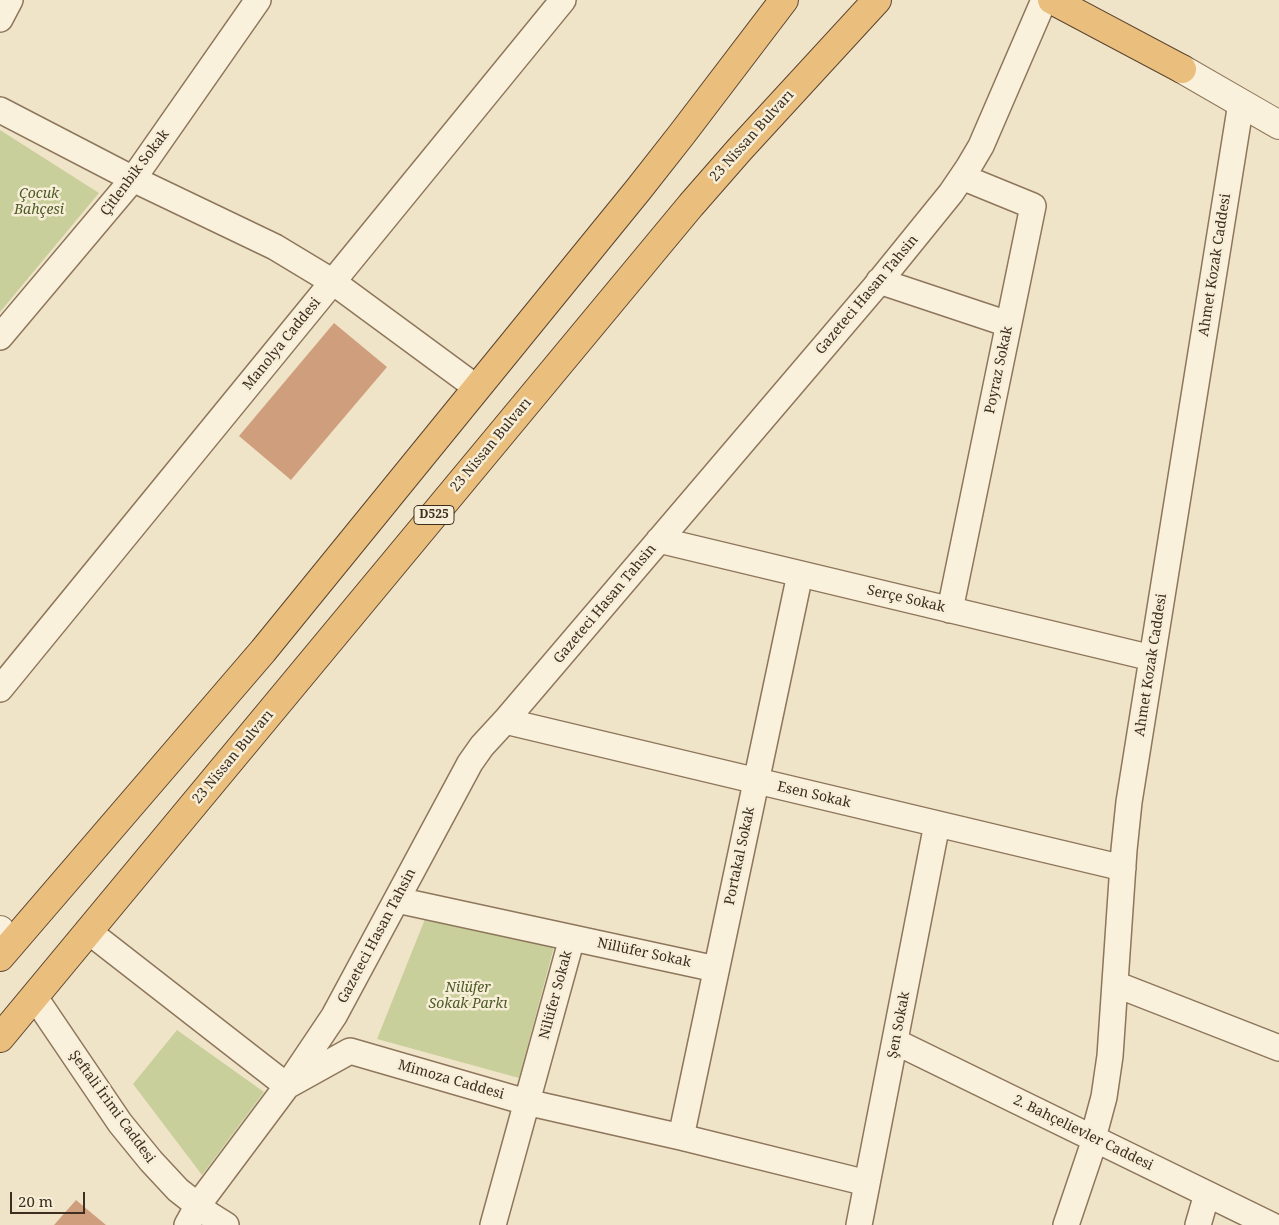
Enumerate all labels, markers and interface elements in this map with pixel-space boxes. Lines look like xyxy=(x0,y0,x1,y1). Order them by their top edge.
street label: 23 Nissan Bulvarı xyxy=(707,87,797,185)
street label: Çitlenbik Sokak xyxy=(97,127,173,219)
park label: Çocuk Bahçesi xyxy=(14,186,64,218)
street label: Ahmet Kozak Caddesi xyxy=(1195,192,1235,338)
street label: Gazeteci Hasan Tahsin xyxy=(812,232,922,358)
street label: Manolya Caddesi xyxy=(240,294,324,394)
street label: Poyraz Sokak xyxy=(982,325,1016,415)
street label: 23 Nissan Bulvarı xyxy=(447,395,535,495)
road number: D525 xyxy=(414,506,454,524)
street label: Gazeteci Hasan Tahsin xyxy=(550,541,660,667)
street label: Serçe Sokak xyxy=(865,582,947,616)
street label: Ahmet Kozak Caddesi xyxy=(1131,592,1171,738)
street label: 23 Nissan Bulvarı xyxy=(189,707,277,807)
street label: Esen Sokak xyxy=(775,778,853,812)
street label: Portakal Sokak xyxy=(721,805,759,907)
street label: Gazeteci Hasan Tahsin xyxy=(334,866,420,1006)
street label: Nillüfer Sokak xyxy=(596,935,692,971)
street label: Nilüfer Sokak xyxy=(536,949,576,1041)
park label: Nilüfer Sokak Parkı xyxy=(429,980,507,1012)
street label: Şen Sokak xyxy=(884,990,914,1060)
street label: Şeftali İrimi Caddesi xyxy=(66,1047,158,1167)
street label: Mimoza Caddesi xyxy=(396,1057,506,1103)
street label: 2. Bahçelievler Caddesi xyxy=(1010,1092,1156,1174)
scale bar xyxy=(12,1182,88,1214)
text: 20 m xyxy=(18,1191,53,1211)

